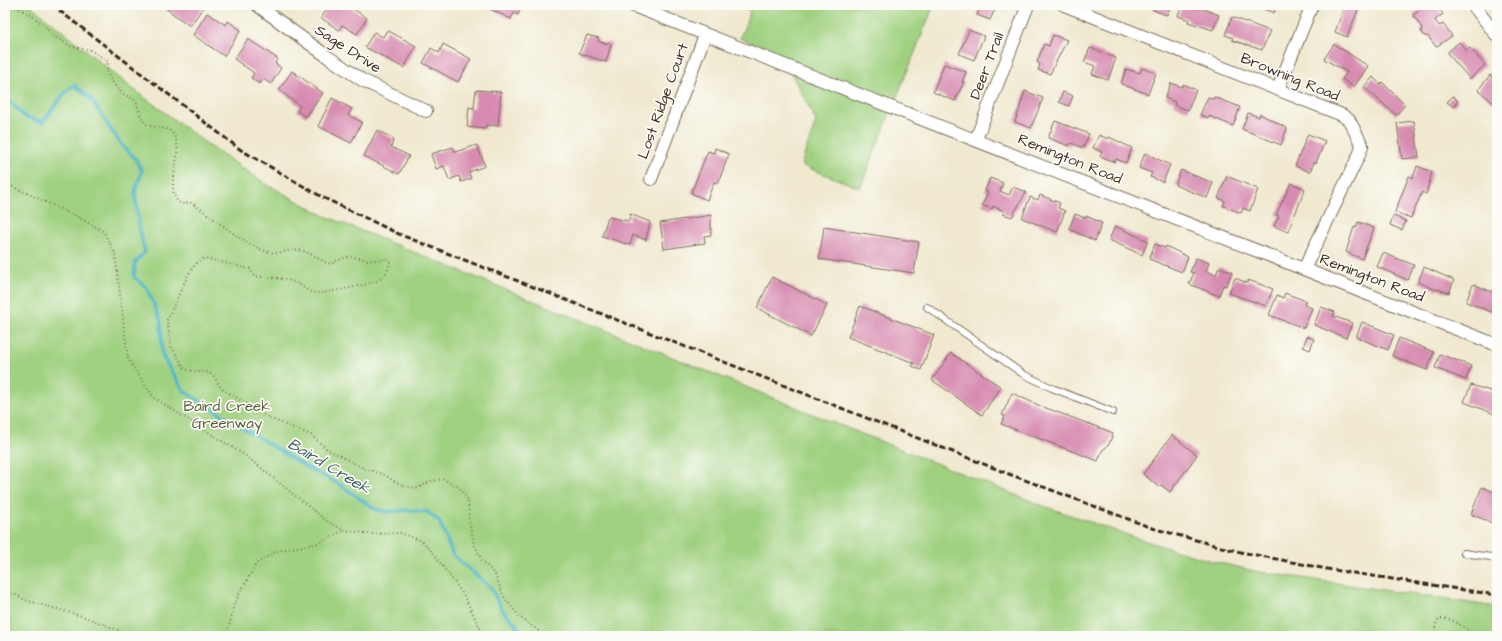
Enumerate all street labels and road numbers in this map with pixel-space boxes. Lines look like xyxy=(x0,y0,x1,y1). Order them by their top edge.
street label: Sage Drive xyxy=(310,20,385,79)
street label: Deer Trail xyxy=(965,30,1009,102)
street label: Lost Ridge Court xyxy=(632,40,695,162)
street label: Browning Road xyxy=(1237,48,1343,107)
street label: Remington Road xyxy=(1014,129,1125,190)
street label: Remington Road xyxy=(1316,248,1428,309)

